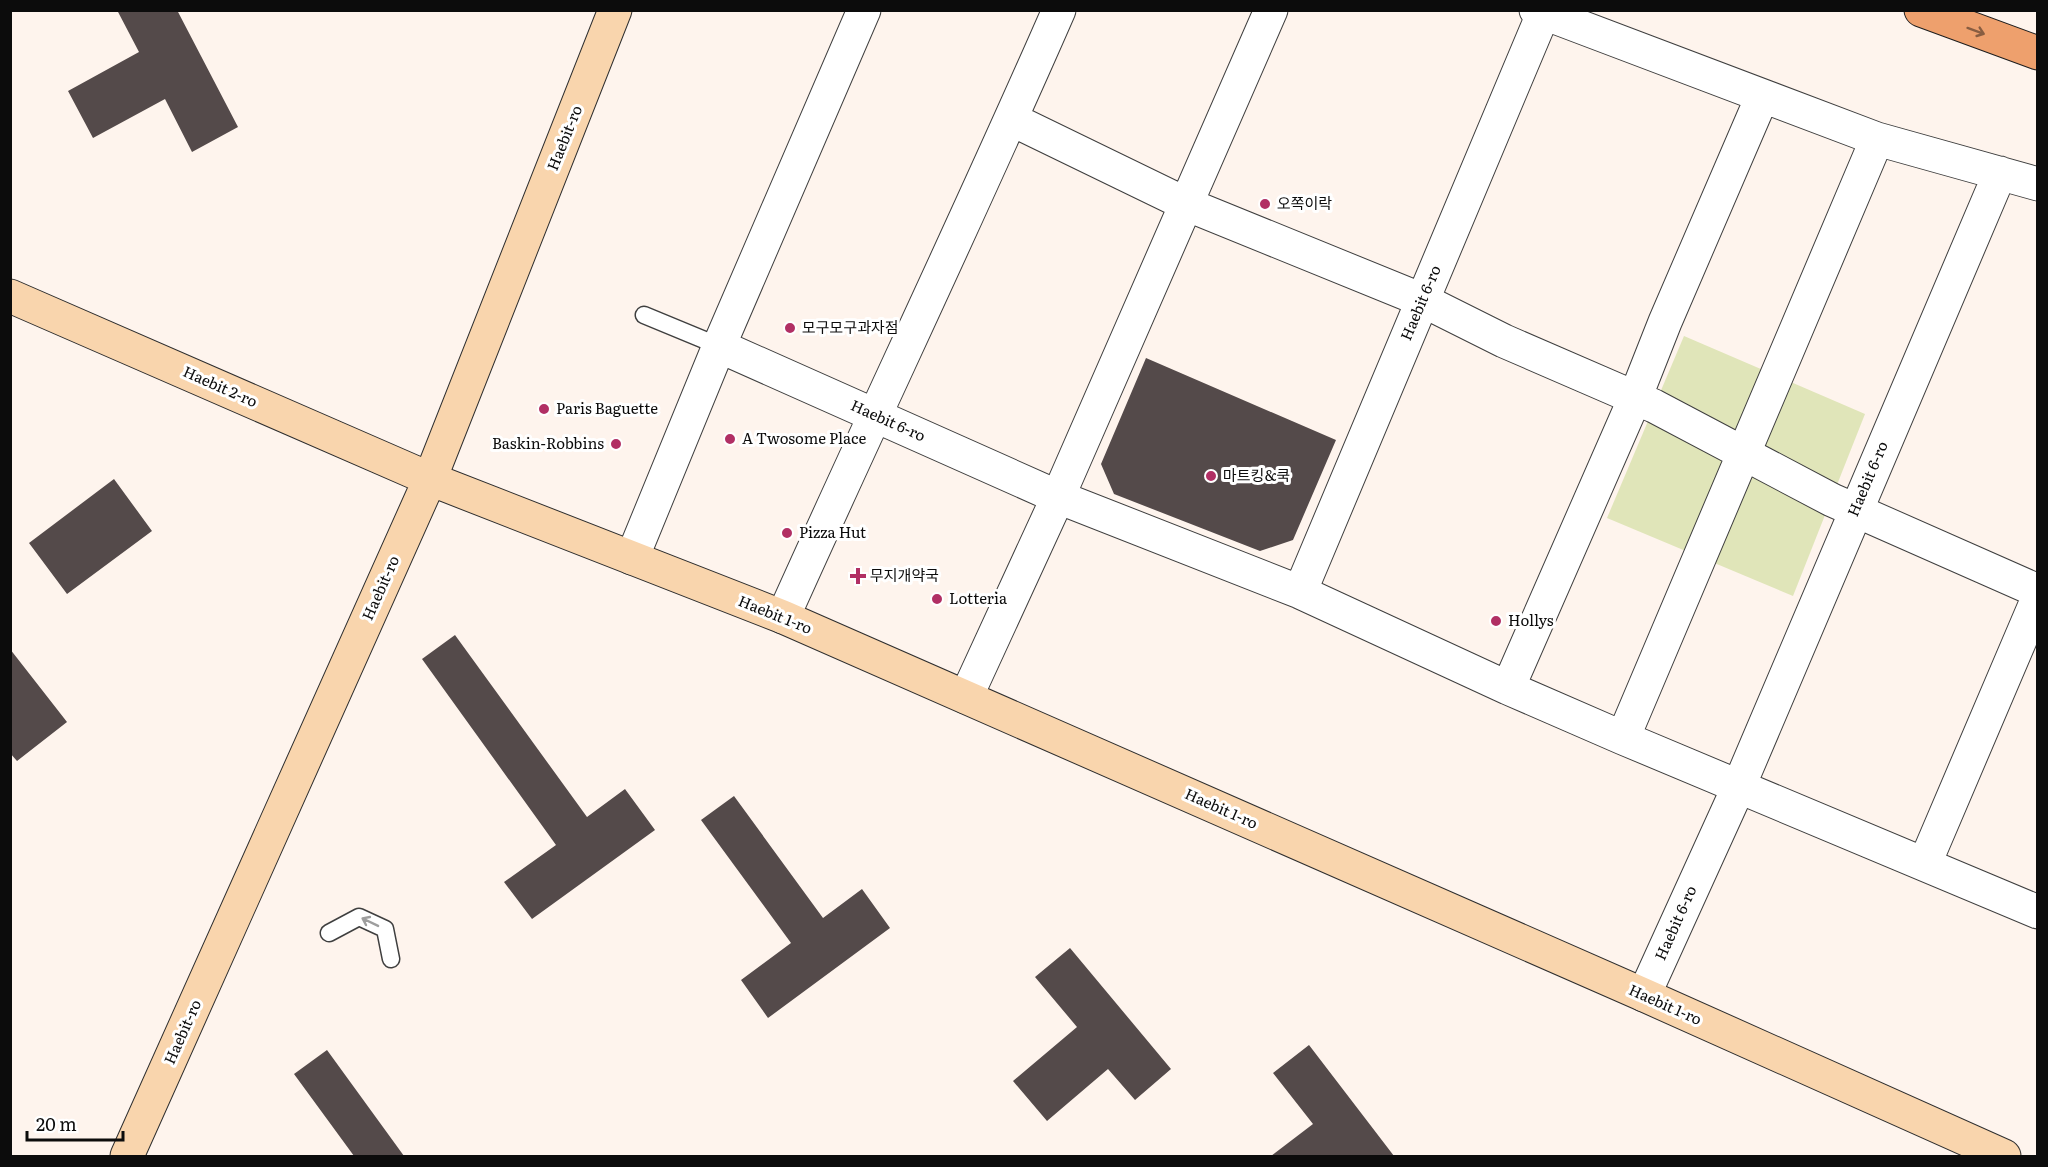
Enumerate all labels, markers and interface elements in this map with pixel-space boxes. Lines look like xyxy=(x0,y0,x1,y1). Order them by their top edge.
one-way arrow xyxy=(1966,26,1985,37)
street label: Haebit-ro xyxy=(540,101,587,174)
place label: 오쪽이락 xyxy=(1277,191,1332,214)
marker: 오쪽이락 xyxy=(1258,197,1272,211)
street label: Haebit 6-ro xyxy=(1393,261,1446,344)
place label: 모구모구과자점 xyxy=(802,315,899,338)
marker: 모구모구과자점 xyxy=(783,321,797,335)
street label: Haebit 2-ro xyxy=(180,359,262,412)
street label: Haebit 6-ro xyxy=(848,393,930,446)
place label: Paris Baguette xyxy=(556,396,658,419)
marker: Paris Baguette xyxy=(537,402,551,416)
place label: A Twosome Place xyxy=(742,426,866,449)
place label: Baskin-Robbins xyxy=(492,431,604,454)
marker: A Twosome Place xyxy=(723,432,737,446)
marker: Baskin-Robbins xyxy=(609,437,623,451)
street label: Haebit 6-ro xyxy=(1840,437,1893,520)
place label: 마트킹&쿡 xyxy=(1223,463,1290,486)
marker: 마트킹&쿡 xyxy=(1204,469,1218,483)
place label: Pizza Hut xyxy=(799,520,866,543)
marker: Pizza Hut xyxy=(780,526,794,540)
street label: Haebit-ro xyxy=(355,551,404,623)
place label: 무지개약국 xyxy=(870,563,939,586)
marker: 무지개약국 xyxy=(851,569,865,583)
place label: Lotteria xyxy=(949,586,1008,609)
street label: Haebit 1-ro xyxy=(735,588,816,639)
marker: Lotteria xyxy=(930,592,944,606)
place label: Hollys xyxy=(1508,608,1554,631)
marker: Hollys xyxy=(1489,614,1503,628)
street label: Haebit 1-ro xyxy=(1181,781,1262,834)
street label: Haebit 6-ro xyxy=(1648,881,1701,963)
one-way arrow xyxy=(362,916,380,927)
street label: Haebit 1-ro xyxy=(1625,977,1706,1030)
street label: Haebit-ro xyxy=(157,995,206,1067)
scale bar xyxy=(27,1104,123,1142)
text: 20 m xyxy=(36,1110,77,1137)

